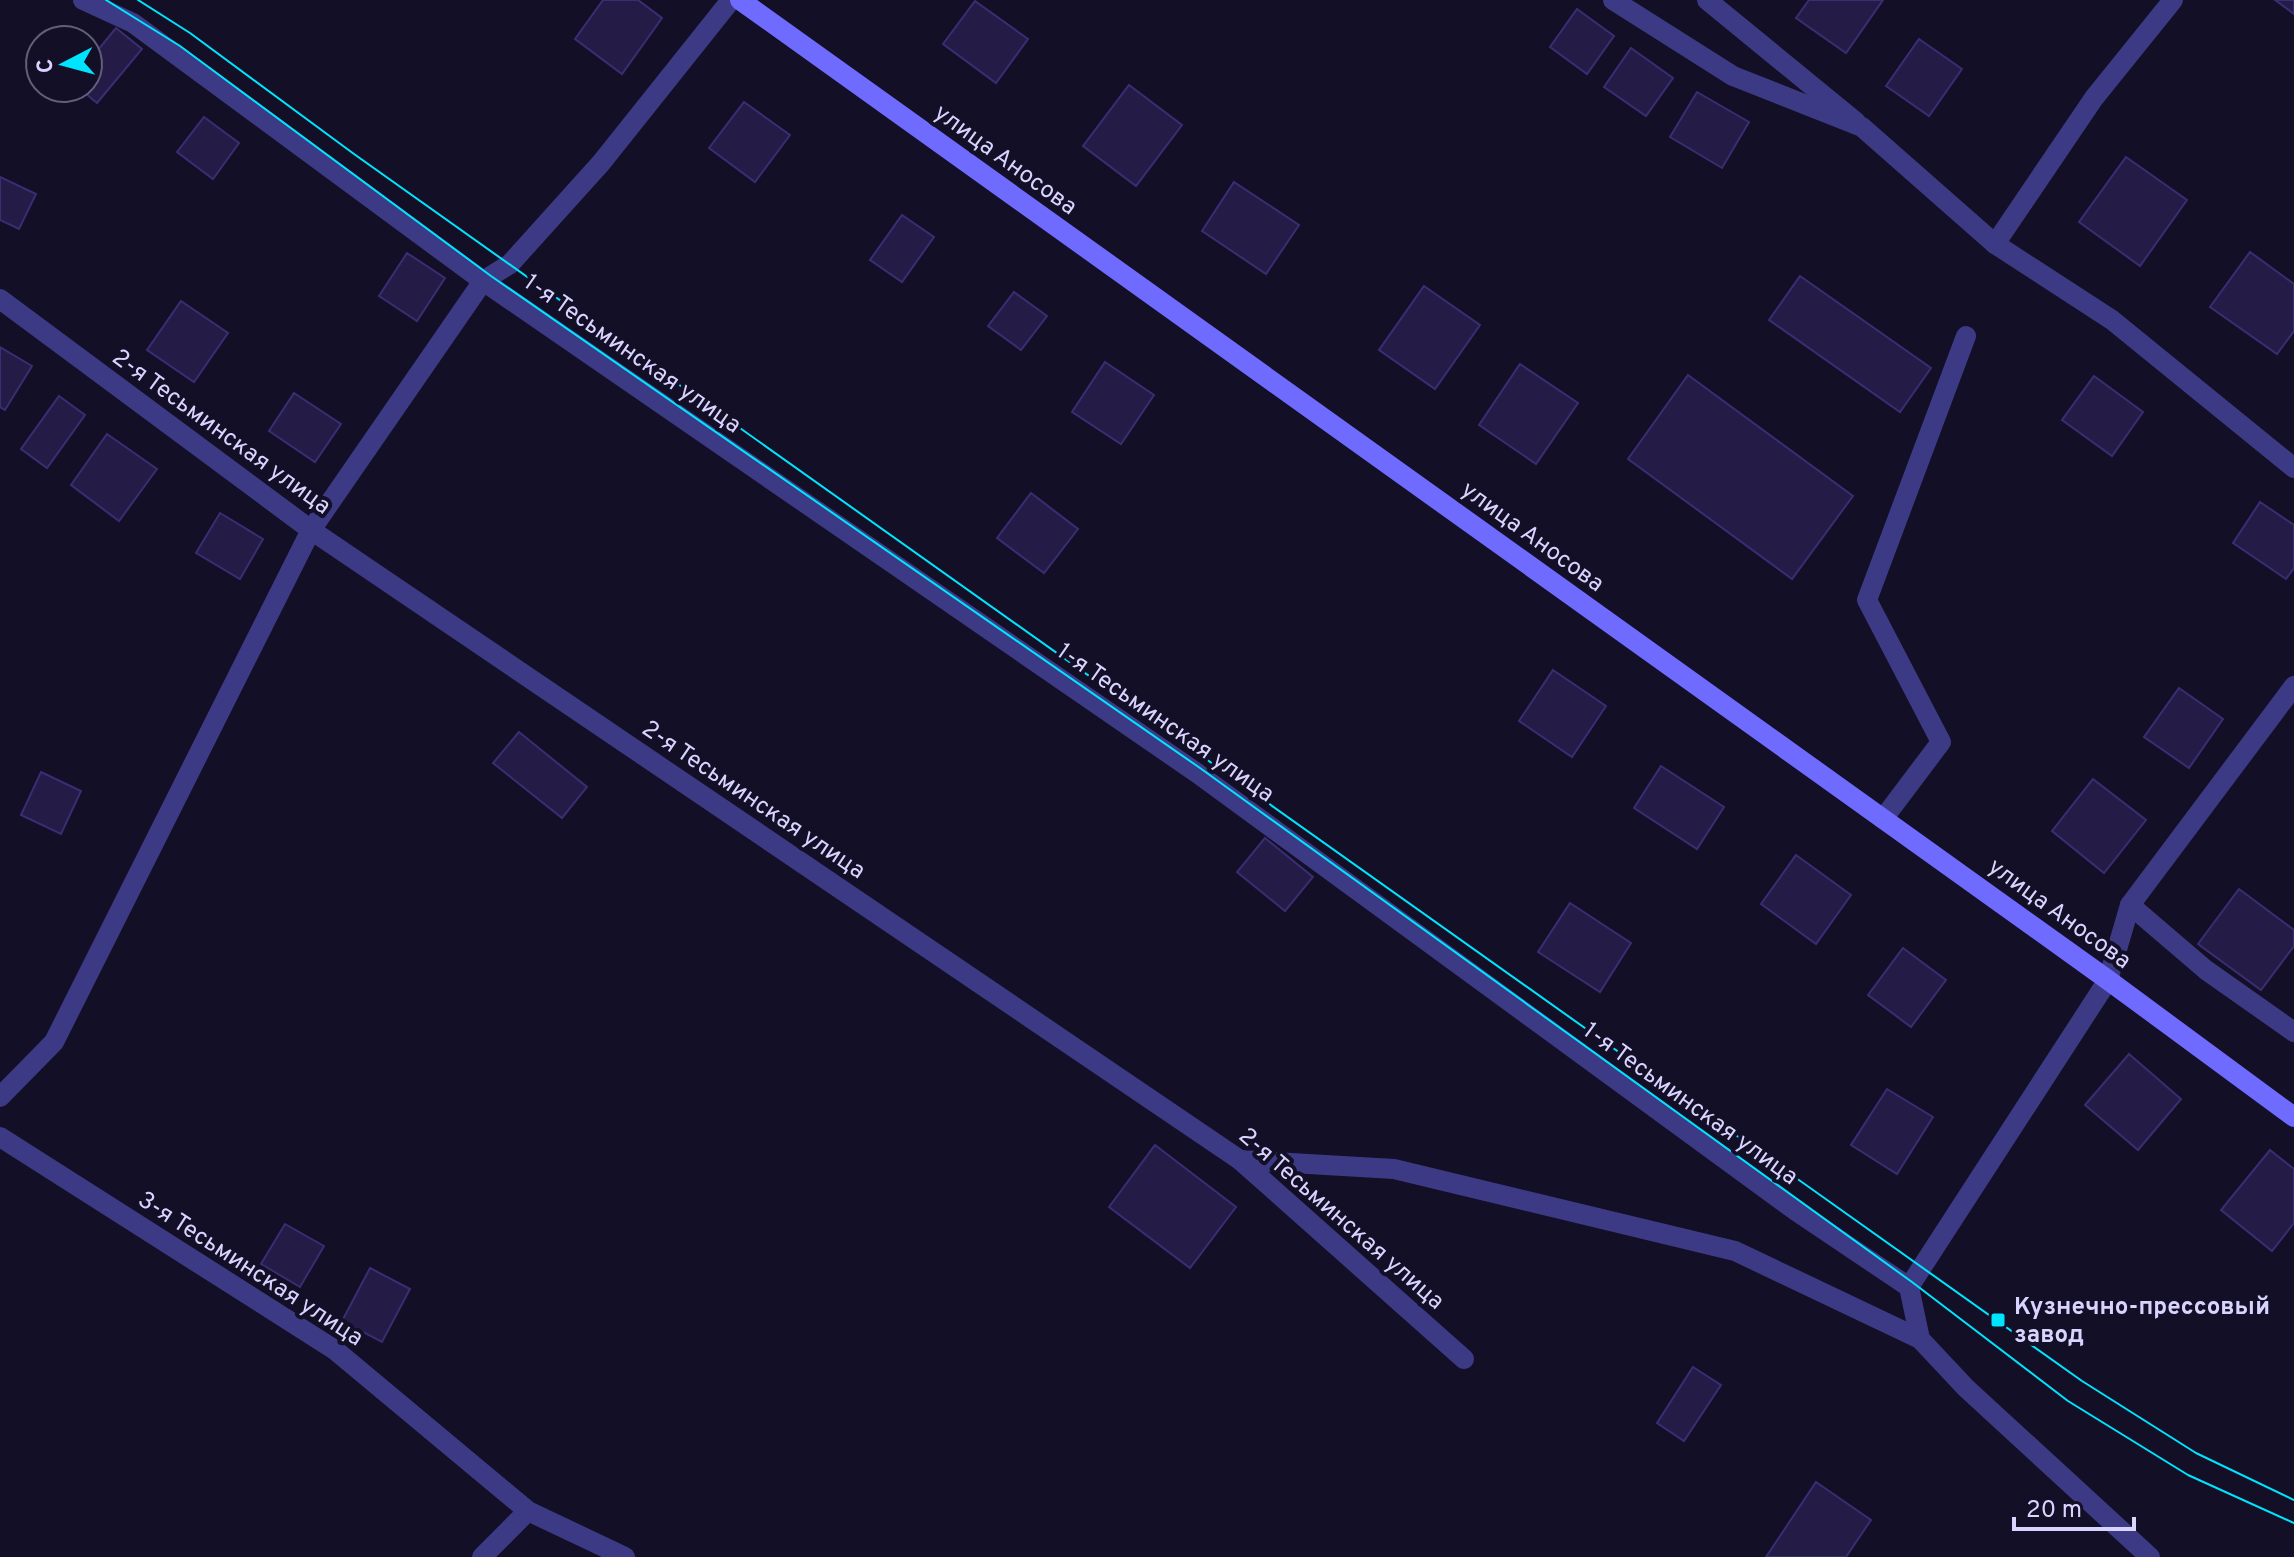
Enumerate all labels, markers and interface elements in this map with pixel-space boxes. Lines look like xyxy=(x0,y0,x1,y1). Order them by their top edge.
north arrow xyxy=(24,24,104,104)
text: С xyxy=(32,57,61,74)
street label: улица Аносова xyxy=(927,99,1082,223)
street label: 1-я Тесьминская улица xyxy=(517,268,746,441)
street label: 2-я Тесьминская улица xyxy=(106,343,336,522)
street label: улица Аносова xyxy=(1454,476,1609,600)
street label: 1-я Тесьминская улица xyxy=(1050,637,1279,810)
street label: 2-я Тесьминская улица xyxy=(635,715,870,887)
street label: улица Аносова xyxy=(1981,853,2136,977)
street label: 1-я Тесьминская улица xyxy=(1576,1017,1803,1193)
street label: 2-я Тесьминская улица xyxy=(1232,1122,1450,1317)
street label: 3-я Тесьминская улица xyxy=(132,1186,368,1354)
place label: Кузнечно-прессовый завод xyxy=(2014,1293,2270,1351)
marker: Кузнечно-прессовый завод xyxy=(1989,1311,2007,1329)
scale bar xyxy=(2014,1481,2134,1531)
text: 20 m xyxy=(2026,1496,2082,1526)

